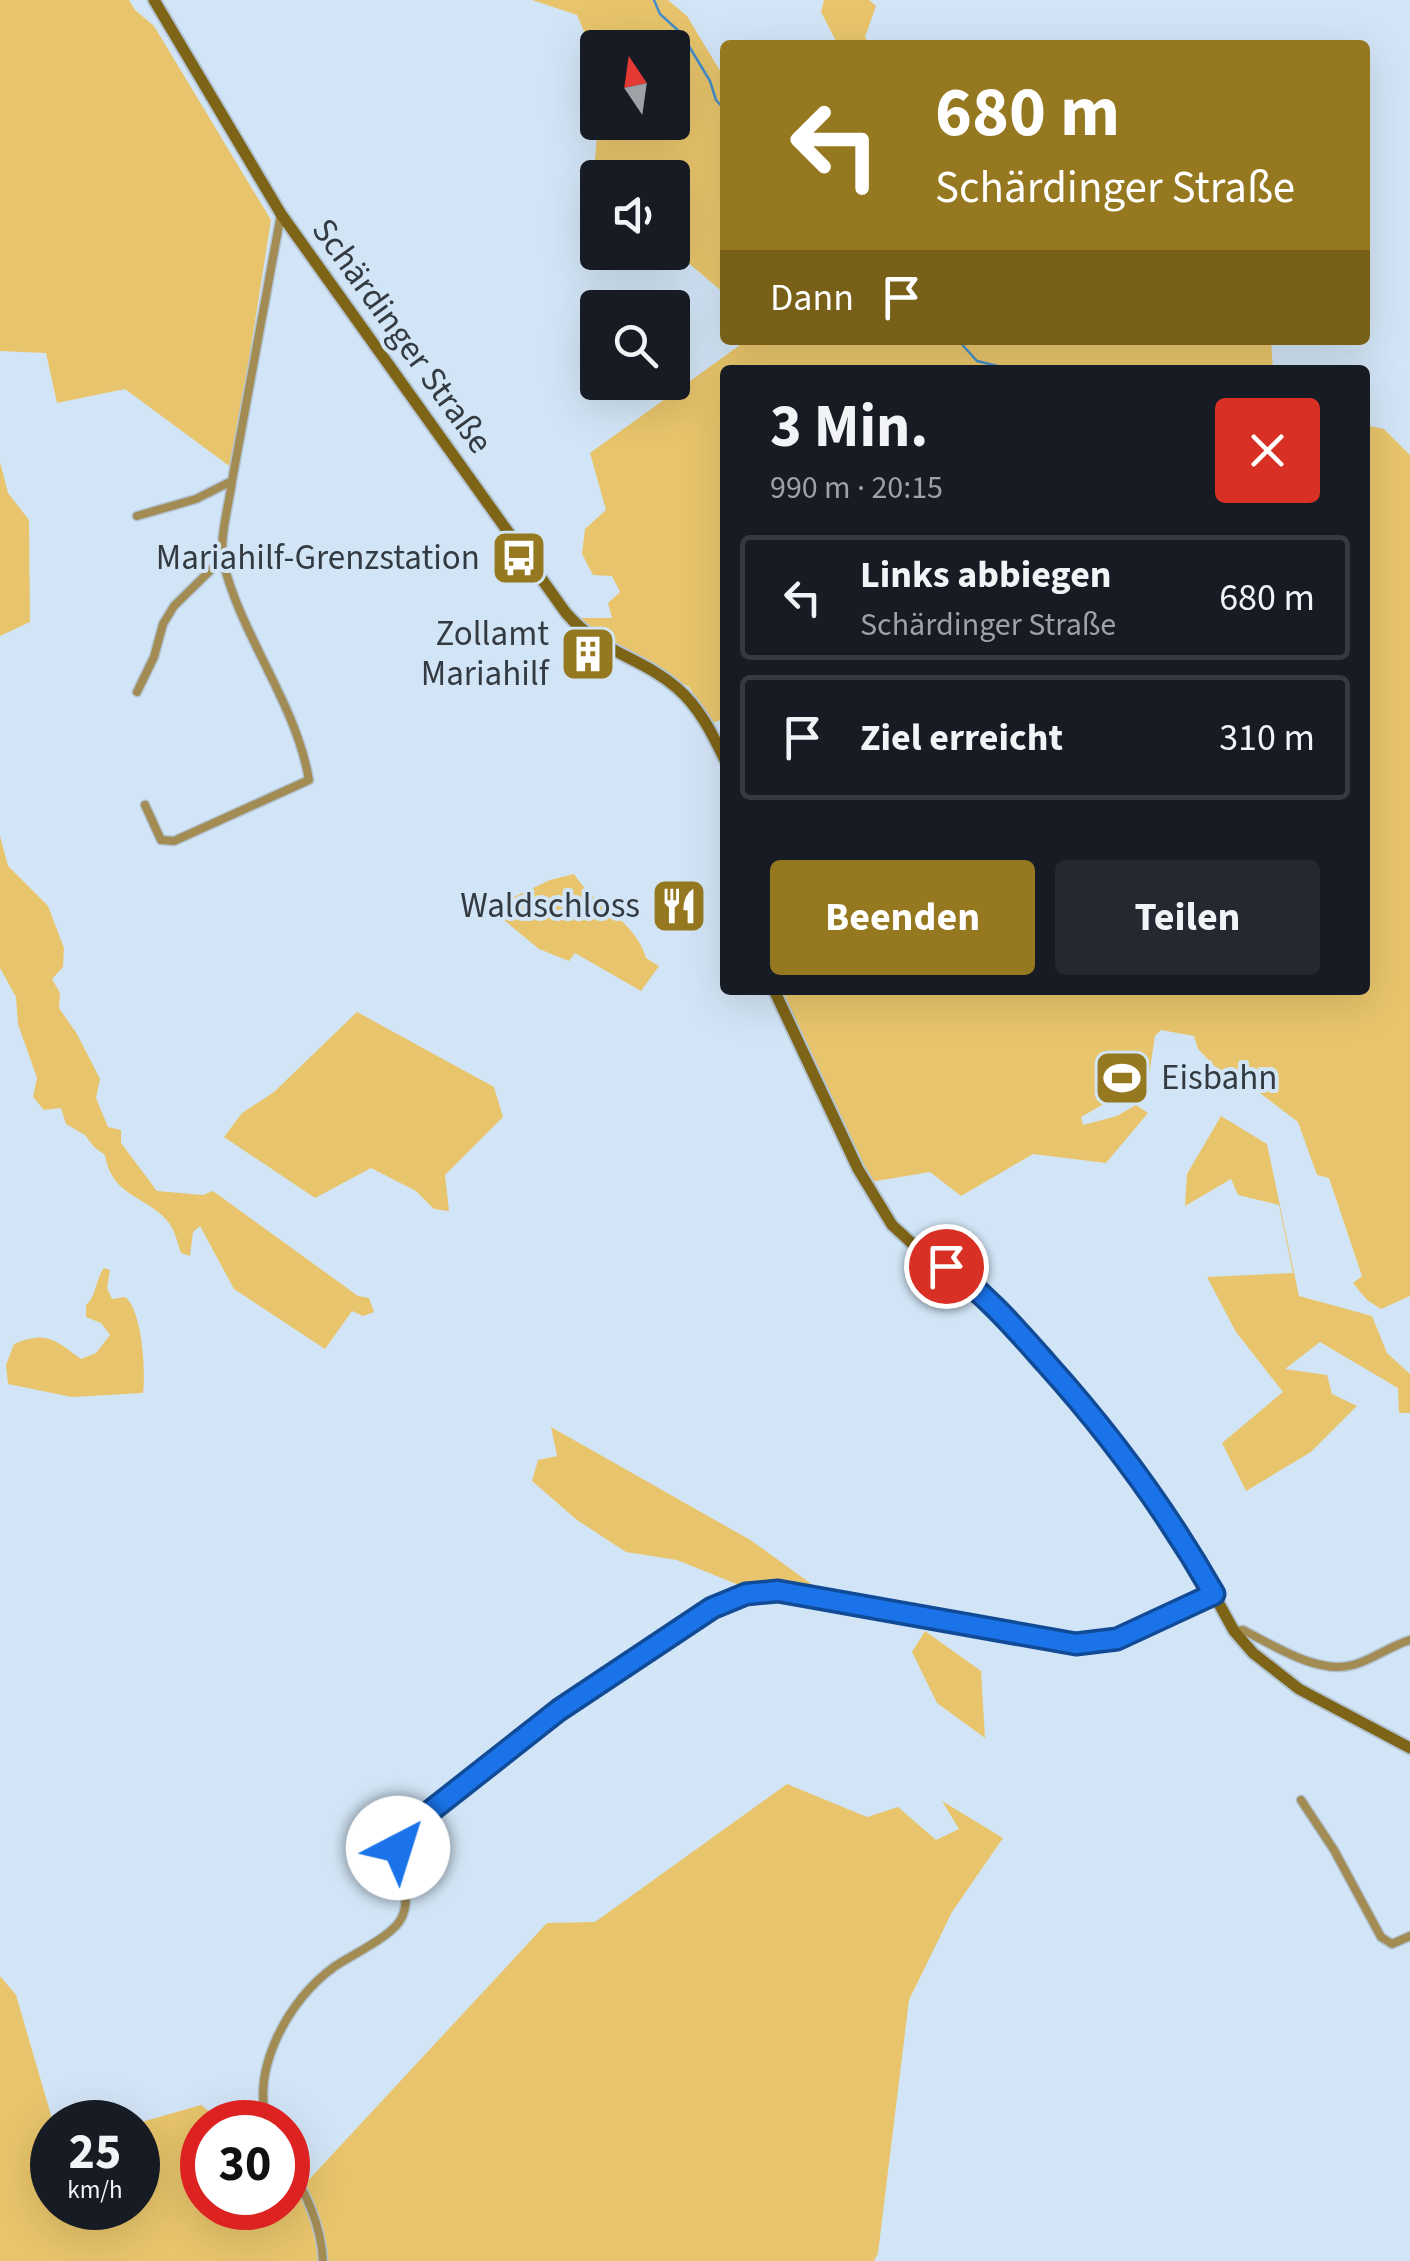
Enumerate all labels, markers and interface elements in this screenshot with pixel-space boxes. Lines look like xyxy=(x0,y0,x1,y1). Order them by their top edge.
north arrow xyxy=(580,30,690,140)
map controls xyxy=(580,30,690,400)
text: 680 m xyxy=(935,63,1120,163)
icon: left xyxy=(770,80,900,210)
text: Schärdinger Straße xyxy=(935,156,1295,220)
button: sound xyxy=(580,160,690,270)
street label: Schärdinger Straße xyxy=(299,208,505,464)
icon: arrive xyxy=(874,270,929,325)
text: Dann xyxy=(770,271,854,325)
button: search xyxy=(580,290,690,400)
text: 3 Min. xyxy=(770,385,928,470)
button: close xyxy=(1215,398,1320,503)
text: 990 m · 20:15 xyxy=(770,465,943,511)
bus stop icon: Mariahilf-Grenzstation xyxy=(489,528,549,588)
place label: Mariahilf-Grenzstation xyxy=(156,533,480,583)
text: Links abbiegen xyxy=(860,548,1112,602)
icon: left xyxy=(775,570,830,625)
text: 680 m xyxy=(1219,571,1315,625)
text: Schärdinger Straße xyxy=(860,602,1116,648)
place label: Zollamt Mariahilf xyxy=(421,609,551,699)
building icon: Zollamt Mariahilf xyxy=(558,624,618,684)
icon: arrive xyxy=(775,710,830,765)
text: Ziel erreicht xyxy=(860,711,1063,765)
text: 310 m xyxy=(1219,711,1315,765)
button: Beenden xyxy=(770,860,1035,975)
button: Teilen xyxy=(1055,860,1320,975)
restaurant icon: Waldschloss xyxy=(649,876,709,936)
place label: Waldschloss xyxy=(460,881,640,931)
sports icon: Eisbahn xyxy=(1092,1048,1152,1108)
place label: Eisbahn xyxy=(1161,1053,1277,1103)
pin xyxy=(904,1224,989,1309)
icon: arrive xyxy=(919,1239,974,1294)
position arrow xyxy=(346,1796,450,1900)
speed limit sign: 30 xyxy=(180,2100,310,2230)
text: 25 xyxy=(69,2117,121,2188)
text: km/h xyxy=(67,2172,123,2208)

